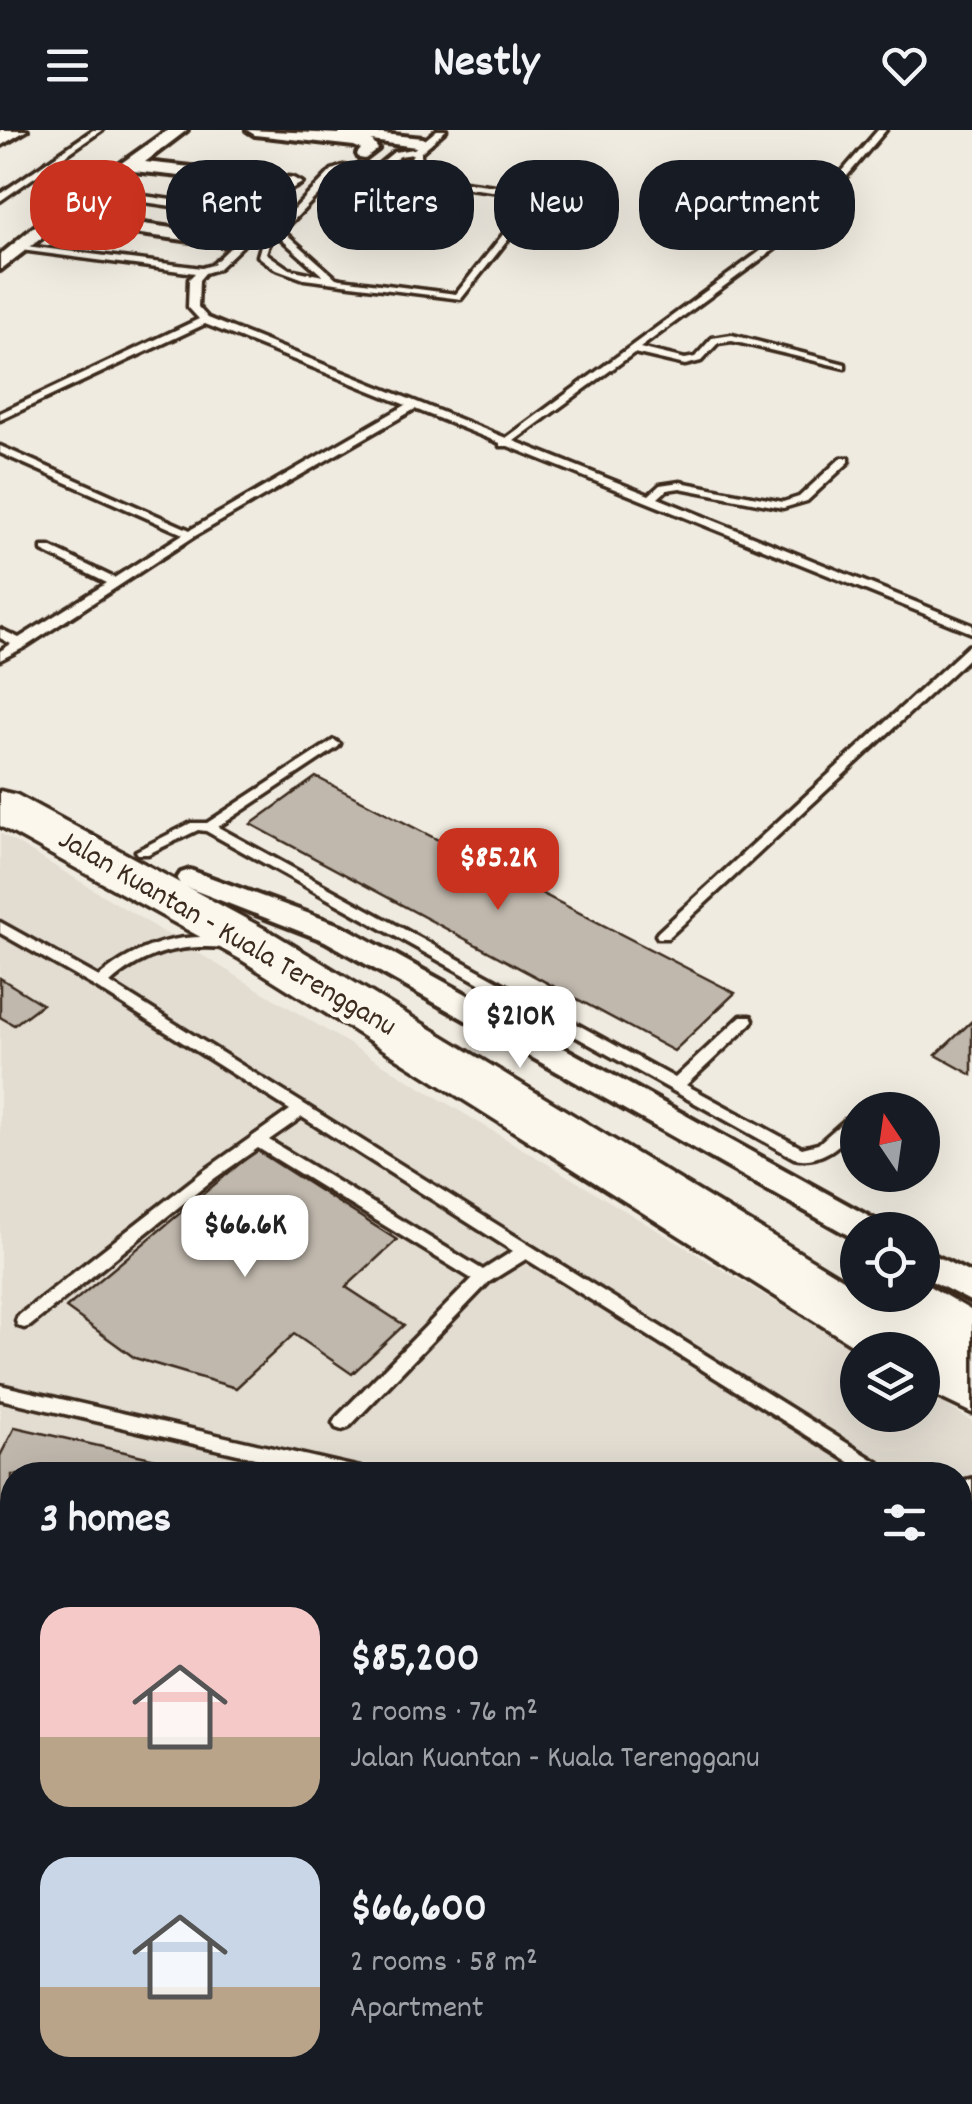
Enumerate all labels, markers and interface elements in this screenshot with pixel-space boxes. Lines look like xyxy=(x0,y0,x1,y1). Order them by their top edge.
text: Nestly xyxy=(433,33,539,97)
icon: menu xyxy=(40,38,95,93)
icon: heart xyxy=(877,38,932,93)
chip: Buy xyxy=(30,160,146,250)
chip: Rent xyxy=(166,160,297,250)
chip: Filters xyxy=(317,160,474,250)
chip: New xyxy=(494,160,619,250)
chip: Apartment xyxy=(639,160,855,250)
street label: Jalan Kuantan - Kuala Terengganu xyxy=(49,820,403,1050)
pin: $85.2K xyxy=(417,828,579,913)
text: $85.2K xyxy=(459,837,537,883)
pin: $210K xyxy=(450,986,590,1071)
text: $210K xyxy=(485,995,555,1041)
north arrow xyxy=(840,1092,940,1192)
map controls xyxy=(840,1092,940,1432)
pin: $66.6K xyxy=(164,1195,326,1280)
text: $66.6K xyxy=(203,1204,287,1250)
button: locate xyxy=(840,1212,940,1312)
button: layers xyxy=(840,1332,940,1432)
text: 3 homes xyxy=(40,1492,171,1552)
icon: filters xyxy=(877,1495,932,1550)
text: $85,200 xyxy=(350,1631,480,1691)
icon: home xyxy=(120,1647,240,1767)
text: 2 rooms · 76 m² xyxy=(350,1691,538,1737)
text: Jalan Kuantan - Kuala Terengganu xyxy=(350,1737,760,1783)
text: $66,600 xyxy=(350,1881,487,1941)
icon: home xyxy=(120,1897,240,2017)
text: 2 rooms · 58 m² xyxy=(350,1941,538,1987)
text: Apartment xyxy=(350,1987,484,2033)

